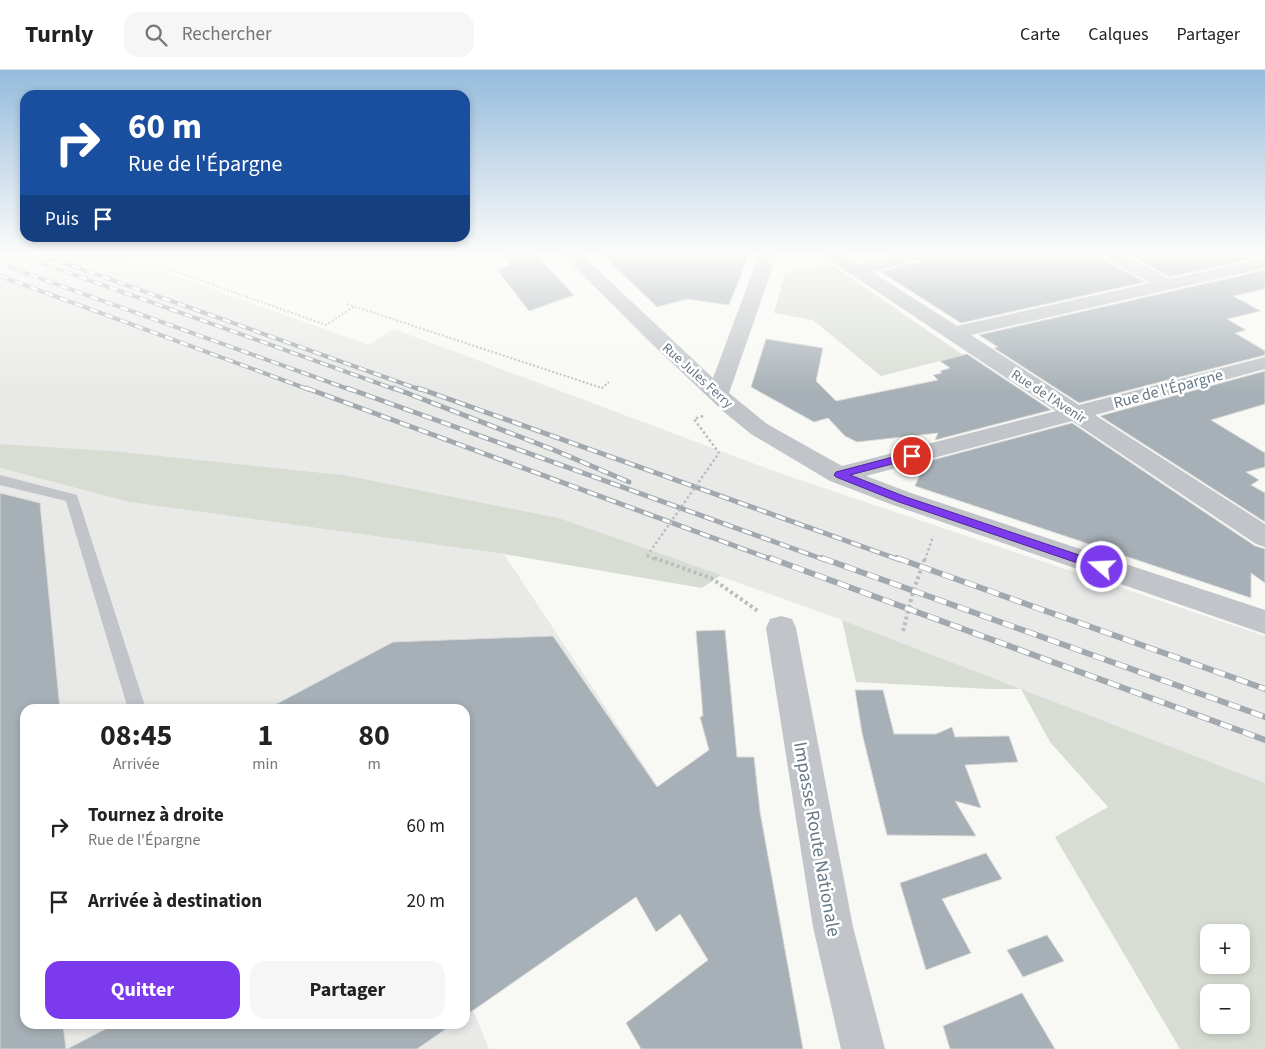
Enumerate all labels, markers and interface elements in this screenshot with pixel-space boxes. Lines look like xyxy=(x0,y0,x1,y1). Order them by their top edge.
search box xyxy=(124,12,474,57)
text: Turnly xyxy=(25,17,94,52)
icon: search xyxy=(142,21,170,49)
text: Rechercher xyxy=(182,21,272,48)
text: Carte xyxy=(1020,22,1060,47)
text: Calques xyxy=(1088,22,1148,47)
text: Partager xyxy=(1176,22,1240,47)
text: 60 m xyxy=(128,102,202,152)
icon: right xyxy=(45,110,110,175)
text: Rue de l'Épargne xyxy=(128,148,282,180)
icon: arrive xyxy=(89,205,117,233)
text: Puis xyxy=(45,206,79,233)
street label: Rue Jules Ferry xyxy=(658,338,737,413)
street label: Rue de l'Épargne xyxy=(1111,364,1225,414)
street label: Rue de l'Avenir xyxy=(1007,365,1090,429)
pin xyxy=(891,435,933,477)
icon: arrive xyxy=(898,442,926,470)
position arrow xyxy=(1075,540,1127,592)
text: 08:45 xyxy=(100,714,172,757)
text: 1 xyxy=(257,714,273,757)
text: 80 xyxy=(358,714,390,757)
street label: Impasse Route Nationale xyxy=(786,740,847,939)
text: Arrivée xyxy=(113,753,160,775)
text: min xyxy=(252,753,278,775)
text: m xyxy=(367,753,381,775)
text: Tournez à droite xyxy=(88,802,224,829)
icon: right xyxy=(45,813,73,841)
text: 60 m xyxy=(407,813,445,840)
text: Rue de l'Épargne xyxy=(88,829,200,851)
icon: arrive xyxy=(45,888,73,916)
text: Arrivée à destination xyxy=(88,888,262,915)
text: 20 m xyxy=(407,888,445,915)
map controls xyxy=(1200,924,1250,1034)
button: + xyxy=(1200,924,1250,974)
button: Quitter xyxy=(45,961,240,1019)
button: Partager xyxy=(250,961,445,1019)
button: − xyxy=(1200,984,1250,1034)

